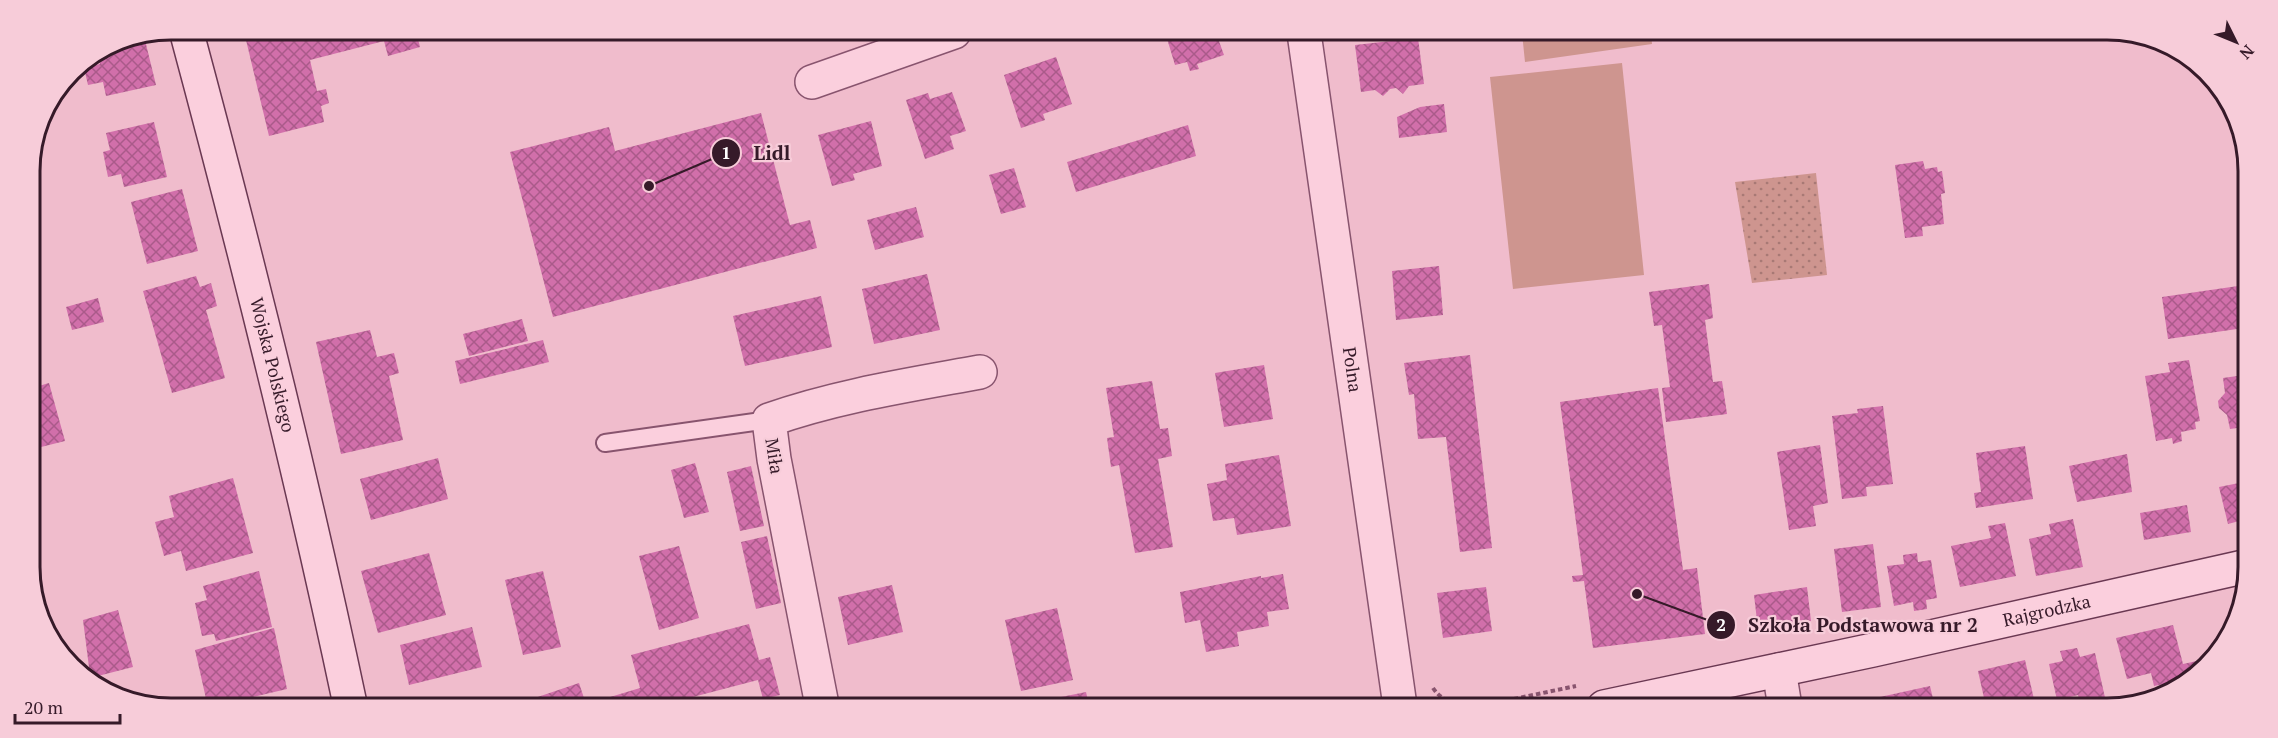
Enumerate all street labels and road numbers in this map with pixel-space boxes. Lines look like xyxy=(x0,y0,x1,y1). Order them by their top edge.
street label: Wojska Polskiego xyxy=(245,295,301,435)
street label: Polna xyxy=(1338,345,1368,394)
street label: Miła xyxy=(760,436,790,475)
street label: Rajgrodzka xyxy=(2000,589,2093,632)

